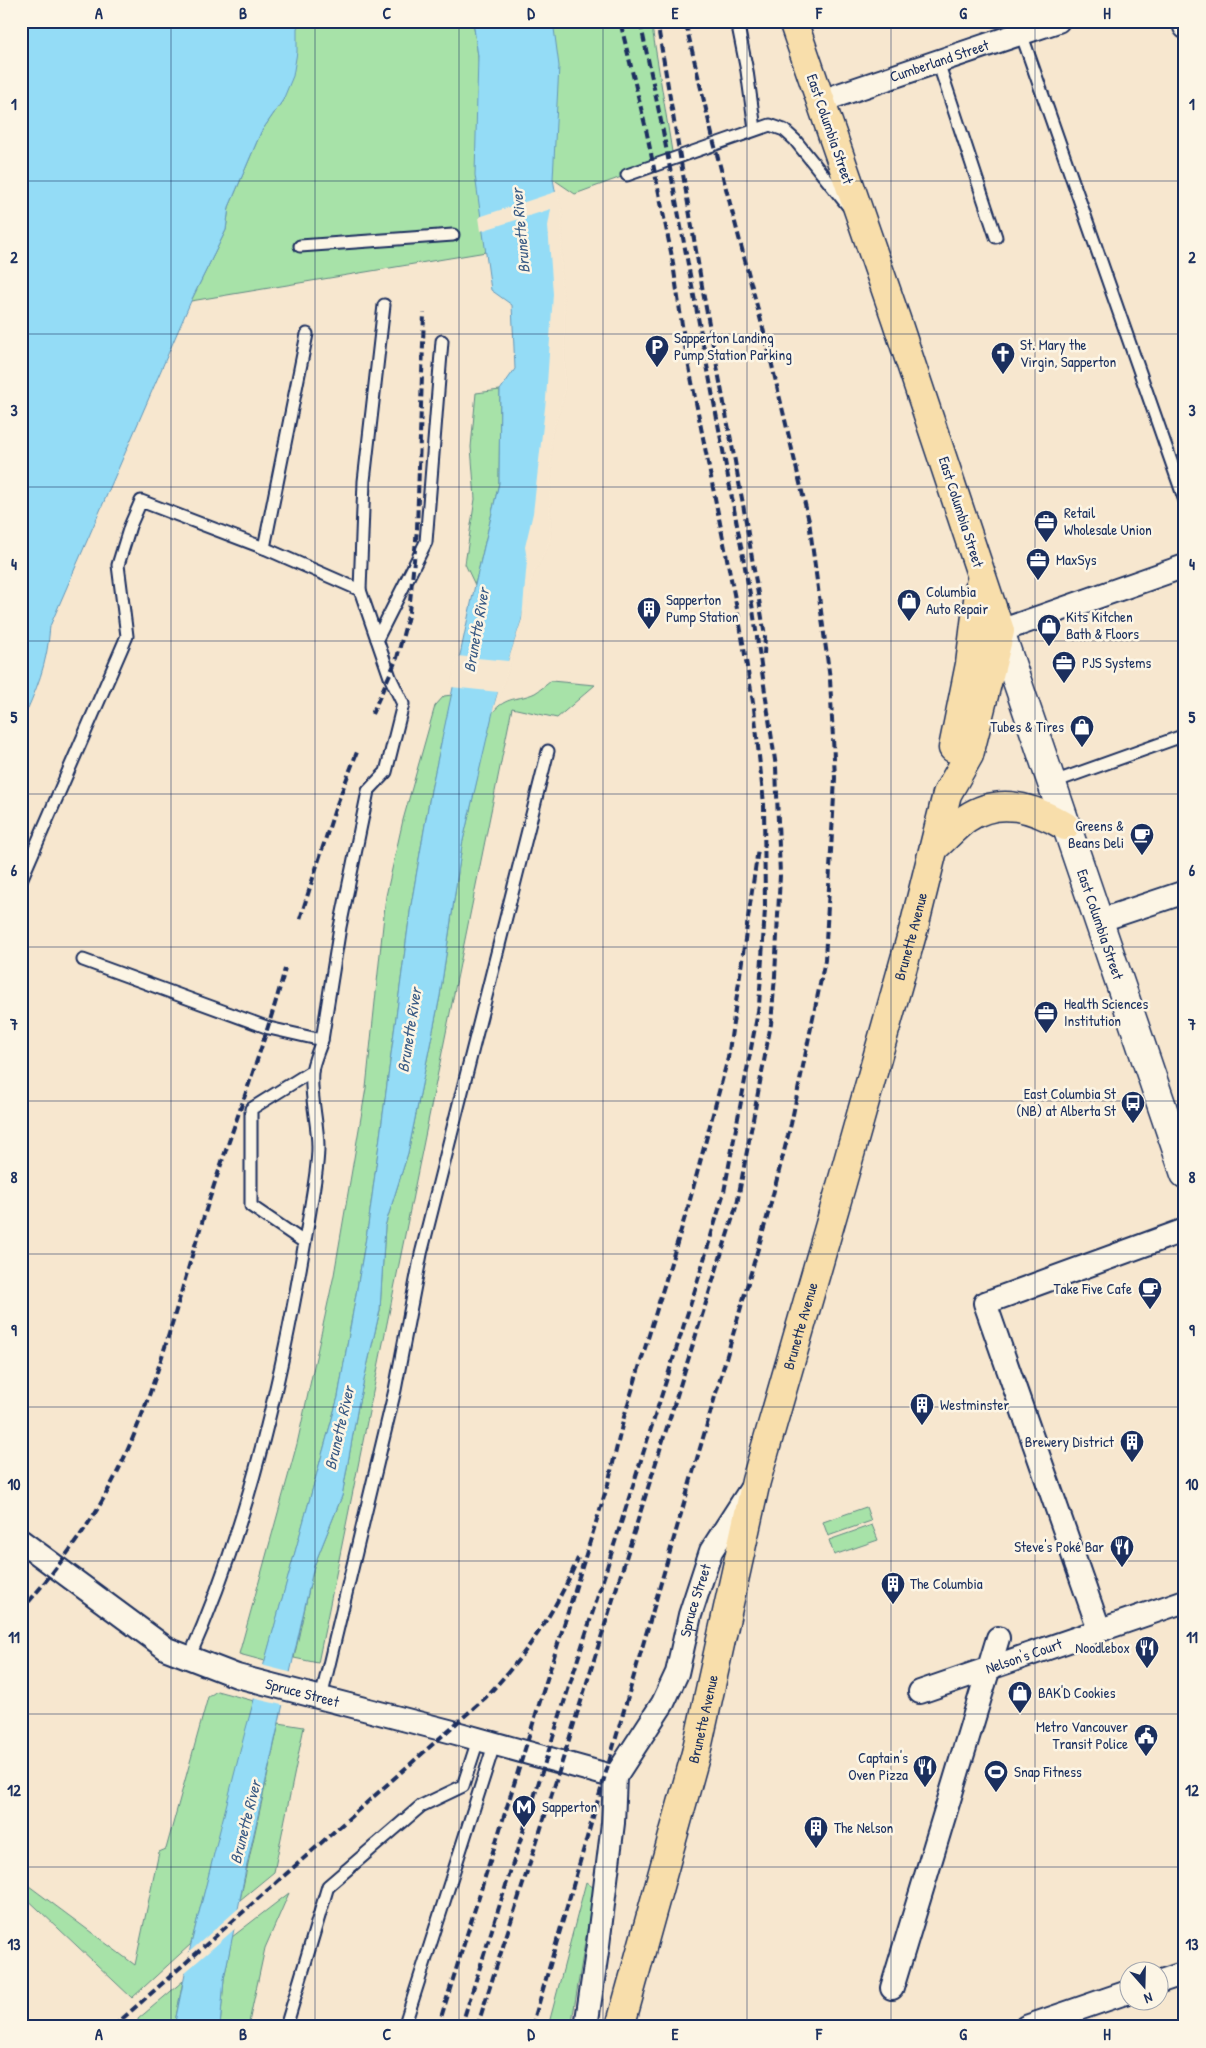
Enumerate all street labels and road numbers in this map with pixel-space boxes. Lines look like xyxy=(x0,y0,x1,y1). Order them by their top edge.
street label: Cumberland Street xyxy=(887,34,992,87)
street label: East Columbia Street xyxy=(802,71,859,187)
street label: East Columbia Street xyxy=(934,454,990,571)
street label: East Columbia Street xyxy=(1072,866,1129,983)
street label: Brunette Avenue xyxy=(888,890,932,983)
street label: Brunette Avenue xyxy=(778,1280,823,1372)
street label: Spruce Street xyxy=(674,1560,716,1639)
street label: Nelson's Court xyxy=(983,1633,1066,1679)
street label: Spruce Street xyxy=(263,1673,342,1712)
street label: Brunette Avenue xyxy=(683,1673,723,1766)

